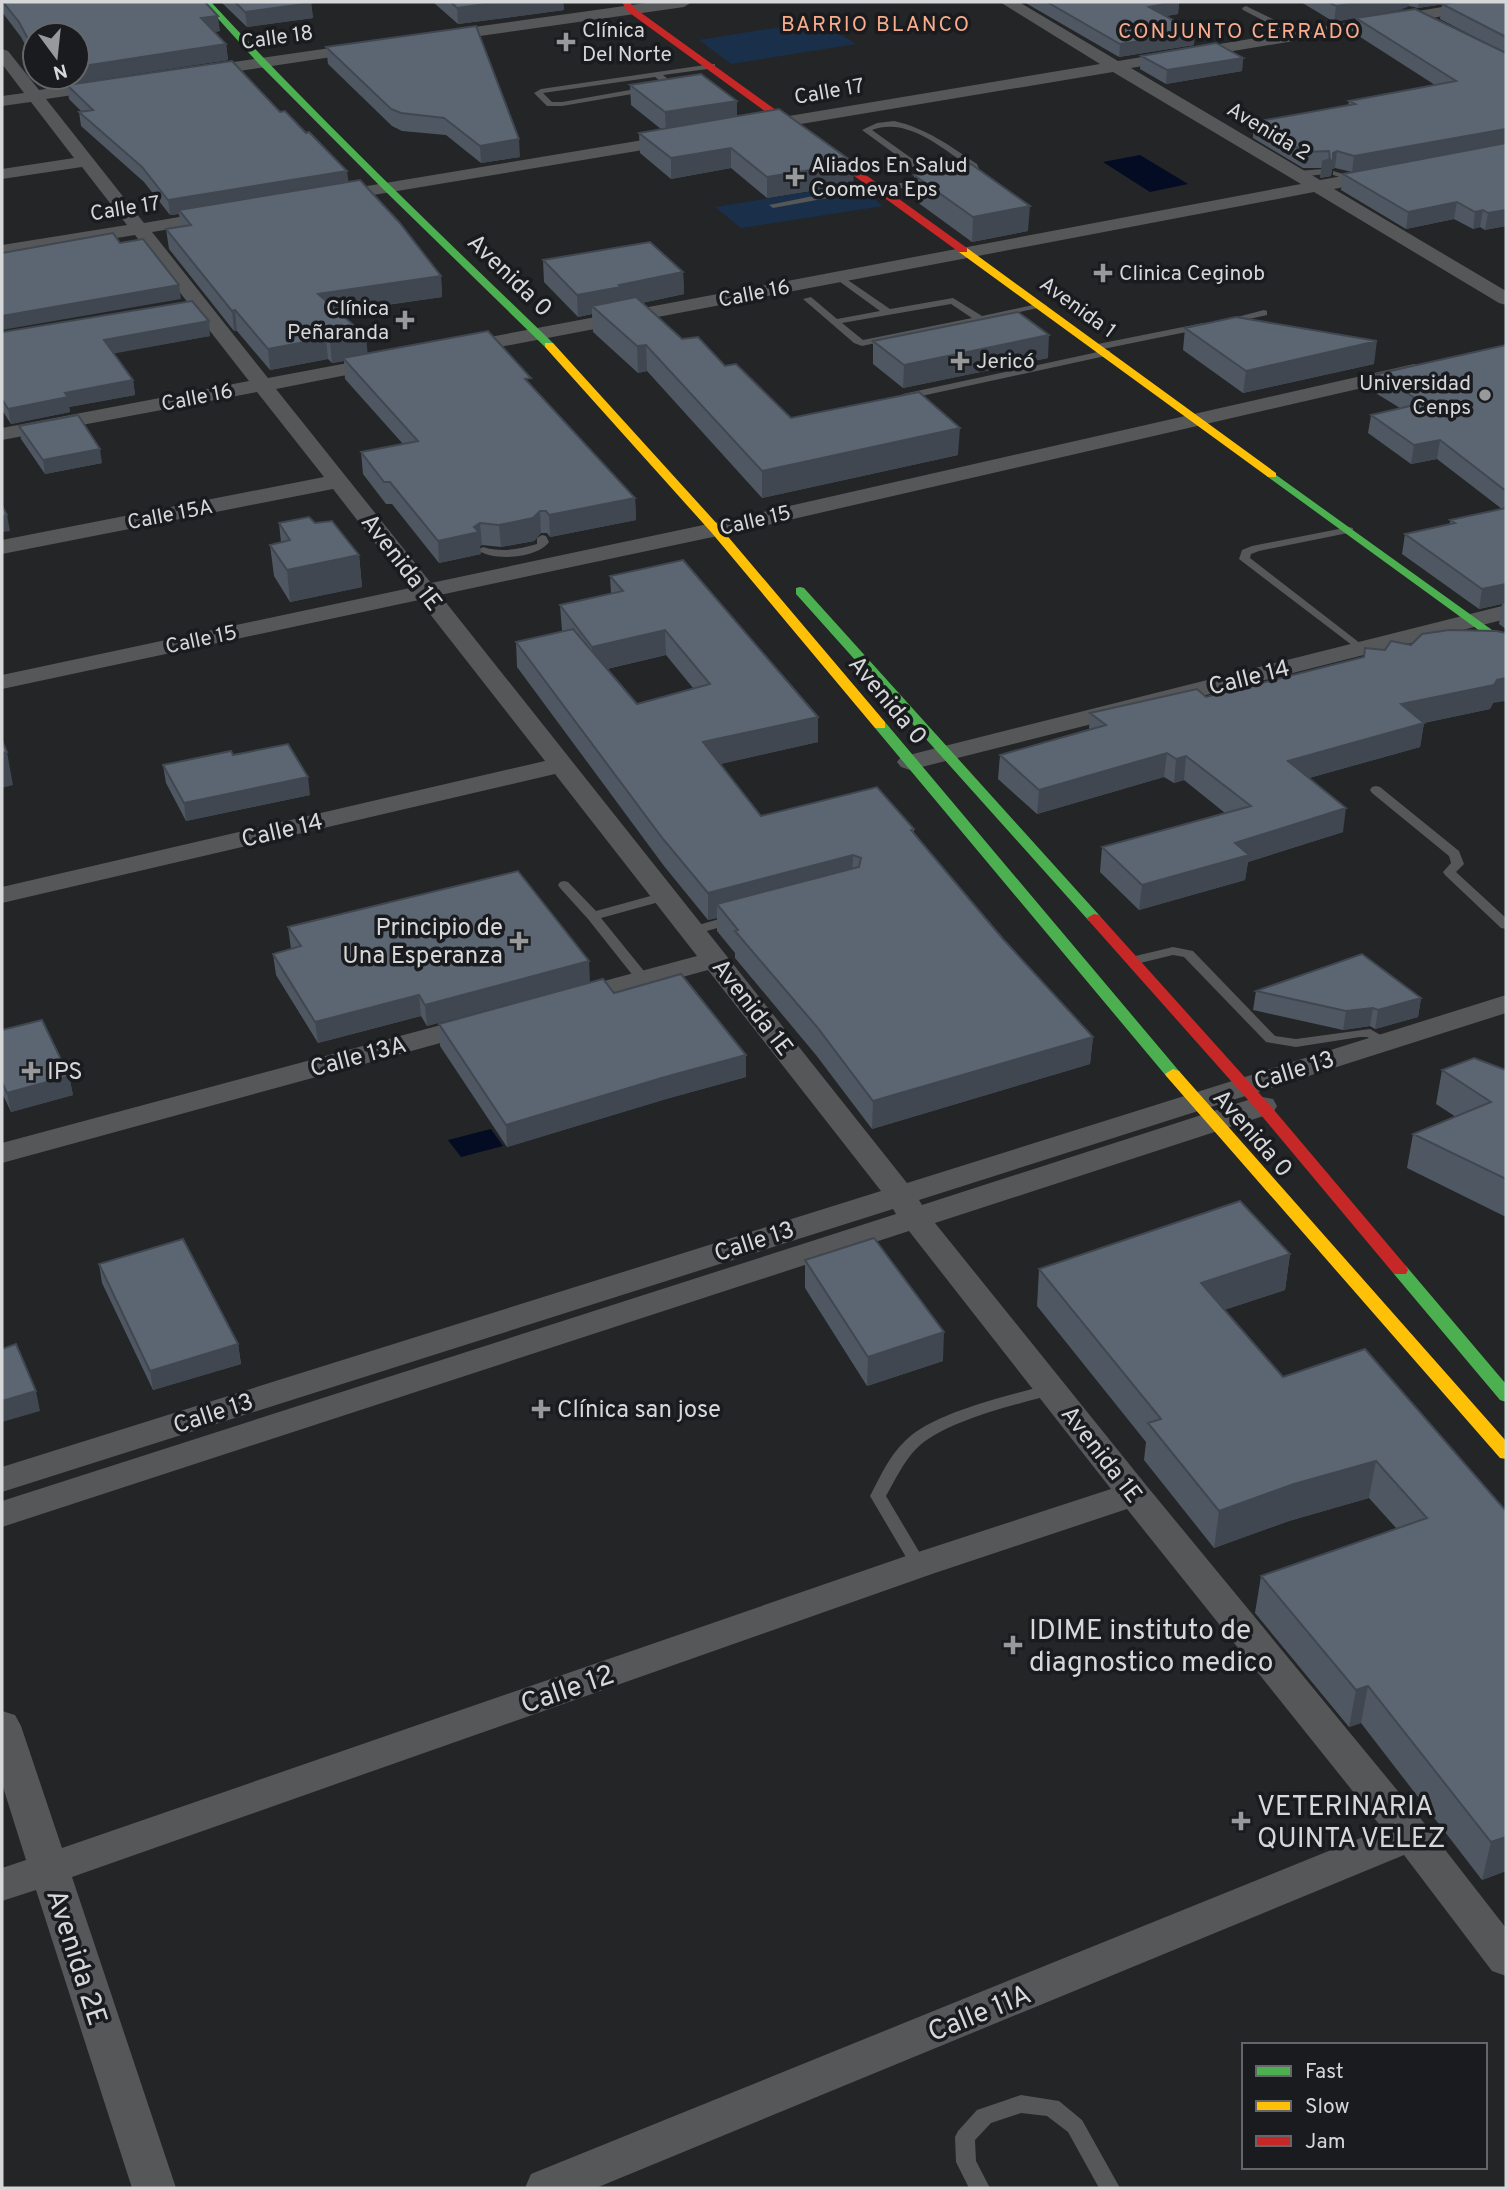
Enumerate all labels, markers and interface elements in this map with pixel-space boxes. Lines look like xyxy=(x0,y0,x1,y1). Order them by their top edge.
district label: BARRIO BLANCO xyxy=(781,12,971,39)
place label: Clínica Del Norte xyxy=(582,18,672,69)
district label: CONJUNTO CERRADO xyxy=(1118,19,1362,46)
street label: Calle 18 xyxy=(239,20,315,57)
north arrow xyxy=(21,21,91,91)
marker: Clínica Del Norte xyxy=(556,32,576,52)
text: N xyxy=(50,57,70,84)
street label: Calle 17 xyxy=(792,73,866,112)
street label: Avenida 2 xyxy=(1221,97,1315,168)
place label: Aliados En Salud Coomeva Eps xyxy=(811,153,967,204)
marker: Aliados En Salud Coomeva Eps xyxy=(785,167,805,187)
street label: Calle 17 xyxy=(88,191,162,228)
street label: Avenida 0 xyxy=(460,228,558,324)
place label: Clinica Ceginob xyxy=(1119,261,1265,288)
marker: Clinica Ceginob xyxy=(1093,263,1113,283)
street label: Avenida 1 xyxy=(1034,271,1121,345)
street label: Calle 16 xyxy=(716,274,792,315)
place label: Clínica Peñaranda xyxy=(287,296,389,347)
marker: Clínica Peñaranda xyxy=(395,310,415,330)
place label: Jericó xyxy=(976,349,1035,376)
marker: Jericó xyxy=(950,351,970,371)
place label: Universidad Cenps xyxy=(1359,371,1471,422)
street label: Calle 16 xyxy=(159,378,235,419)
marker: Universidad Cenps xyxy=(1477,387,1493,403)
street label: Calle 15A xyxy=(125,494,215,537)
street label: Calle 15 xyxy=(717,500,794,543)
street label: Avenida 1E xyxy=(353,509,448,618)
street label: Calle 15 xyxy=(163,620,240,661)
street label: Avenida 0 xyxy=(841,651,932,752)
street label: Calle 14 xyxy=(1206,654,1293,703)
street label: Calle 14 xyxy=(239,808,326,856)
place label: Principio de Una Esperanza xyxy=(342,914,503,972)
marker: Principio de Una Esperanza xyxy=(509,931,529,951)
street label: Avenida 1E xyxy=(704,954,799,1063)
street label: Calle 13A xyxy=(307,1031,410,1085)
street label: Calle 13 xyxy=(1251,1045,1339,1098)
place label: IPS xyxy=(47,1058,83,1088)
marker: IPS xyxy=(21,1061,41,1081)
street label: Avenida 0 xyxy=(1205,1084,1298,1185)
street label: Calle 13 xyxy=(711,1216,799,1270)
street label: Calle 13 xyxy=(170,1388,258,1442)
place label: Clínica san jose xyxy=(557,1396,721,1426)
marker: Clínica san jose xyxy=(531,1399,551,1419)
street label: Avenida 1E xyxy=(1053,1401,1148,1510)
place label: IDIME instituto de diagnostico medico xyxy=(1029,1614,1273,1682)
marker: IDIME instituto de diagnostico medico xyxy=(1003,1635,1023,1655)
street label: Calle 12 xyxy=(516,1658,620,1724)
place label: VETERINARIA QUINTA VELEZ xyxy=(1257,1790,1446,1858)
marker: VETERINARIA QUINTA VELEZ xyxy=(1231,1811,1251,1831)
street label: Avenida 2E xyxy=(36,1885,114,2031)
street label: Calle 11A xyxy=(923,1978,1037,2052)
legend xyxy=(1242,2043,1487,2169)
text: Fast xyxy=(1305,2059,1344,2086)
text: Slow xyxy=(1305,2094,1350,2121)
text: Jam xyxy=(1305,2129,1346,2156)

